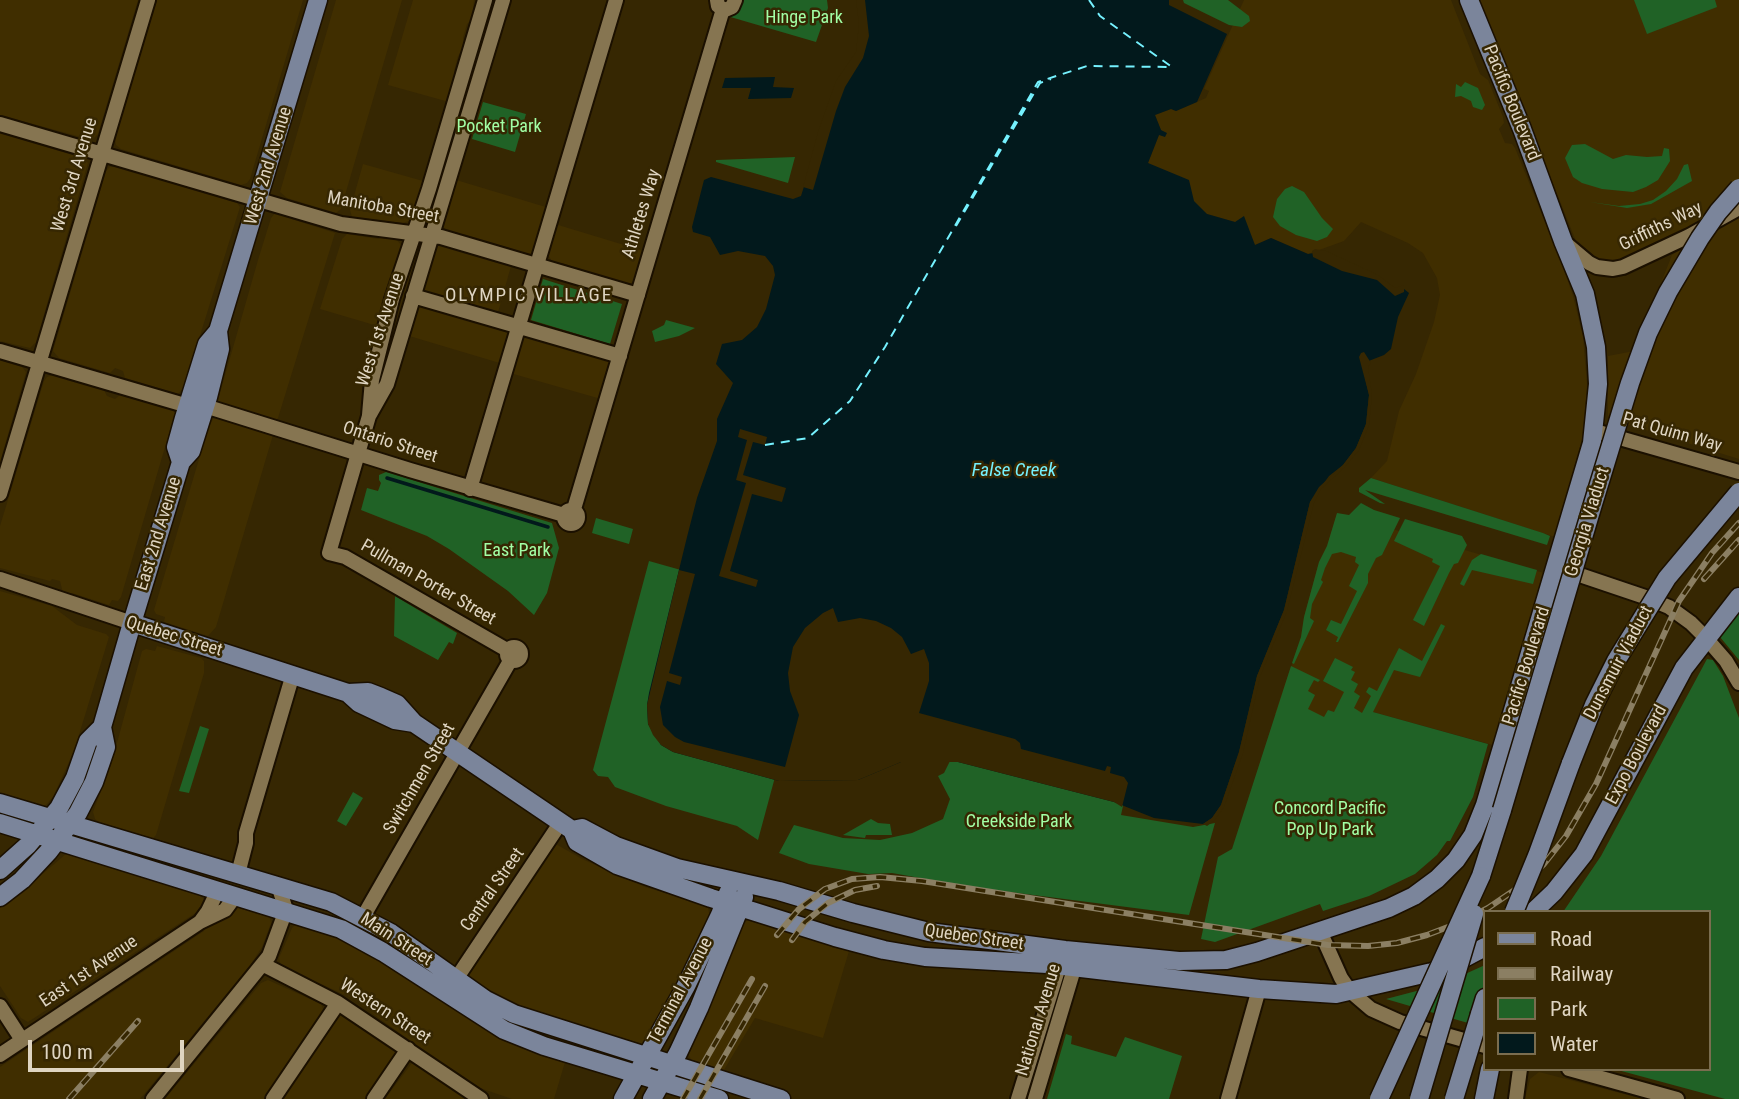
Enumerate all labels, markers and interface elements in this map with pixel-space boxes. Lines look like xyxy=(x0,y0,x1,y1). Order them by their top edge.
park label: Hinge Park xyxy=(765,7,843,29)
street label: Pacific Boulevard xyxy=(1478,42,1544,164)
street label: West 2nd Avenue xyxy=(241,104,297,228)
street label: West 3rd Avenue xyxy=(47,115,103,235)
park label: Pocket Park xyxy=(456,116,542,138)
street label: Athletes Way xyxy=(618,167,666,261)
street label: Manitoba Street xyxy=(325,188,441,228)
street label: Griffiths Way xyxy=(1616,198,1706,256)
street label: West 1st Avenue xyxy=(353,271,409,389)
district label: OLYMPIC VILLAGE xyxy=(447,285,611,307)
street label: Pat Quinn Way xyxy=(1620,408,1724,458)
street label: Ontario Street xyxy=(340,418,440,468)
water label: False Creek xyxy=(972,460,1056,482)
street label: Georgia Viaduct xyxy=(1561,465,1615,579)
street label: East 2nd Avenue xyxy=(131,475,187,593)
street label: Pullman Porter Street xyxy=(357,536,499,630)
park label: East Park xyxy=(483,540,551,562)
street label: Dunsmuir Viaduct xyxy=(1580,602,1658,724)
street label: Pacific Boulevard xyxy=(1499,604,1555,728)
street label: Quebec Street xyxy=(123,612,225,662)
street label: Expo Boulevard xyxy=(1602,702,1672,808)
street label: Switchmen Street xyxy=(380,720,460,838)
park label: Concord Pacific Pop Up Park xyxy=(1274,798,1386,840)
park label: Creekside Park xyxy=(966,811,1072,833)
street label: Central Street xyxy=(456,844,530,936)
street label: Main Street xyxy=(356,909,436,971)
legend xyxy=(1484,910,1711,1071)
street label: Quebec Street xyxy=(923,920,1025,956)
text: Road xyxy=(1550,927,1592,951)
street label: East 1st Avenue xyxy=(36,931,142,1013)
street label: Terminal Avenue xyxy=(644,934,718,1048)
street label: National Avenue xyxy=(1012,962,1066,1078)
text: Railway xyxy=(1550,962,1613,986)
street label: Western Street xyxy=(335,975,435,1049)
text: Park xyxy=(1550,997,1587,1021)
scale bar xyxy=(32,1026,187,1070)
text: Water xyxy=(1550,1032,1598,1056)
text: 100 m xyxy=(41,1040,93,1064)

